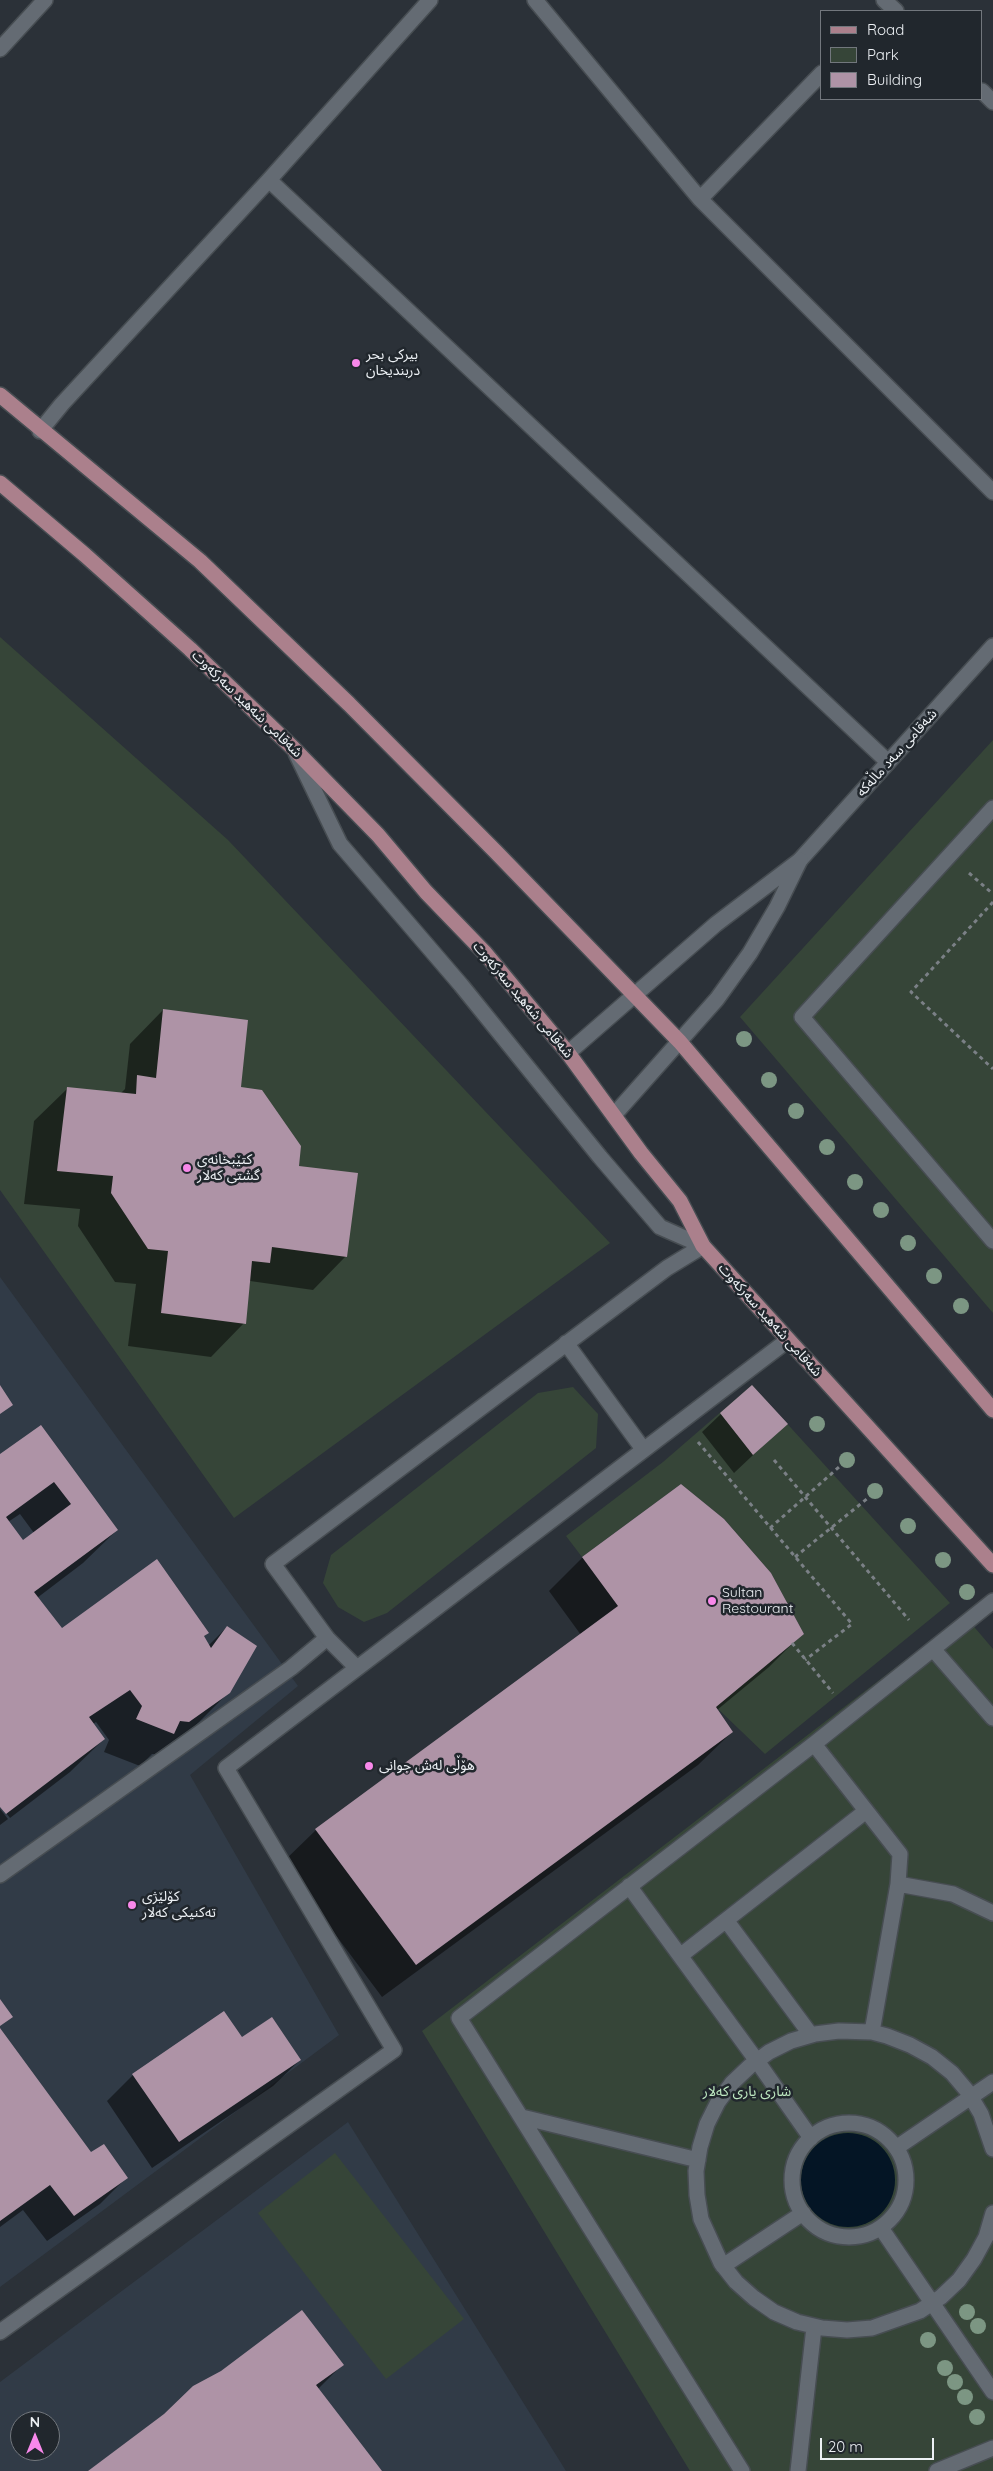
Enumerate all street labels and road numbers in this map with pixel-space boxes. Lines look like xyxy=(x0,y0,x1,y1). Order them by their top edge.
street label: شەقامی شەهید سەرکەوت xyxy=(188,647,306,761)
street label: شەقامی سەد ماڵەکە xyxy=(853,706,941,800)
street label: شەقامی شەهید سەرکەوت xyxy=(469,938,577,1062)
street label: شەقامی شەهید سەرکەوت xyxy=(715,1260,825,1380)

